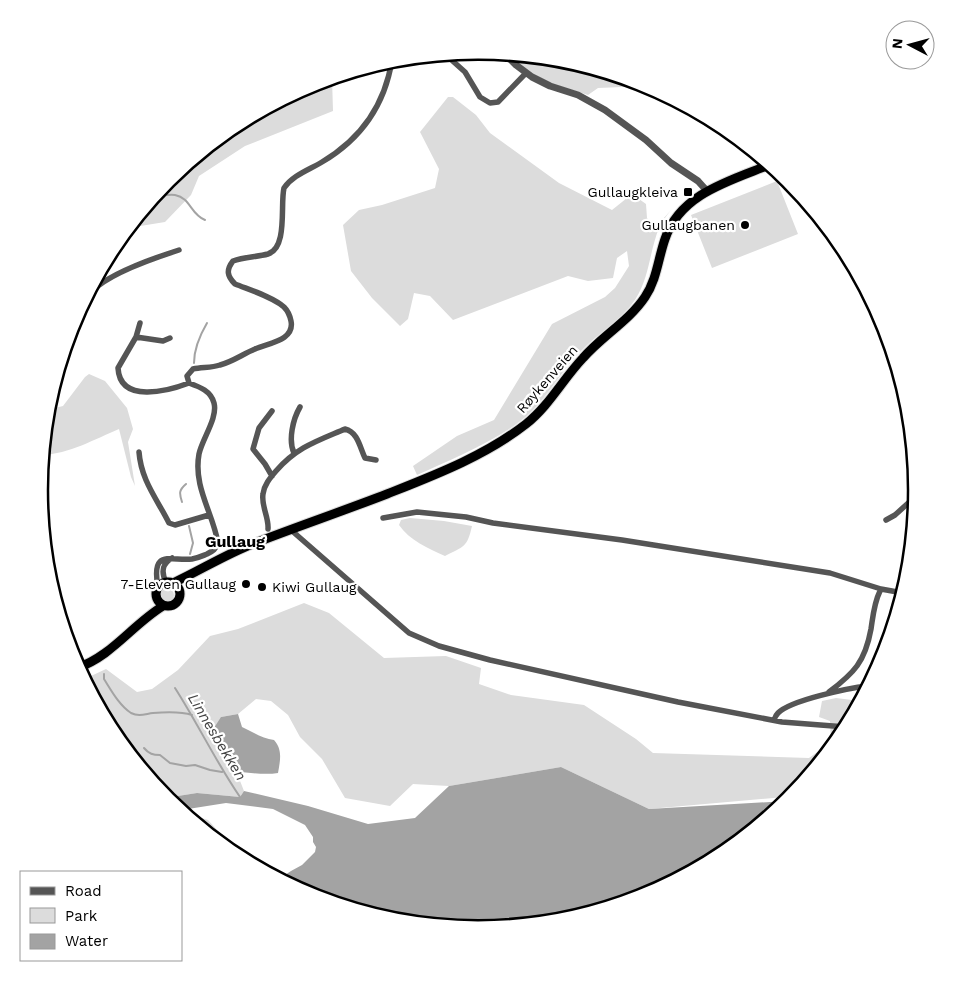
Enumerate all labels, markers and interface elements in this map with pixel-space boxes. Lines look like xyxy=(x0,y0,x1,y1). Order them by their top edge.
north arrow xyxy=(885,20,935,70)
text: N xyxy=(889,38,906,50)
place label: Gullaugkleiva xyxy=(588,184,678,200)
marker: Gullaugkleiva xyxy=(682,186,694,198)
place label: Gullaugbanen xyxy=(642,217,735,233)
marker: Gullaugbanen xyxy=(739,219,751,231)
street label: Røykenveien xyxy=(513,342,581,416)
district label: Gullaug xyxy=(205,532,265,551)
place label: 7-Eleven Gullaug xyxy=(120,576,237,592)
marker: 7-Eleven Gullaug xyxy=(240,578,252,590)
place label: Kiwi Gullaug xyxy=(272,579,357,595)
marker: Kiwi Gullaug xyxy=(256,581,268,593)
water label: Linnesbekken xyxy=(184,690,250,784)
legend xyxy=(20,871,182,961)
text: Road xyxy=(65,882,102,900)
text: Park xyxy=(65,907,98,925)
text: Water xyxy=(65,932,108,950)

